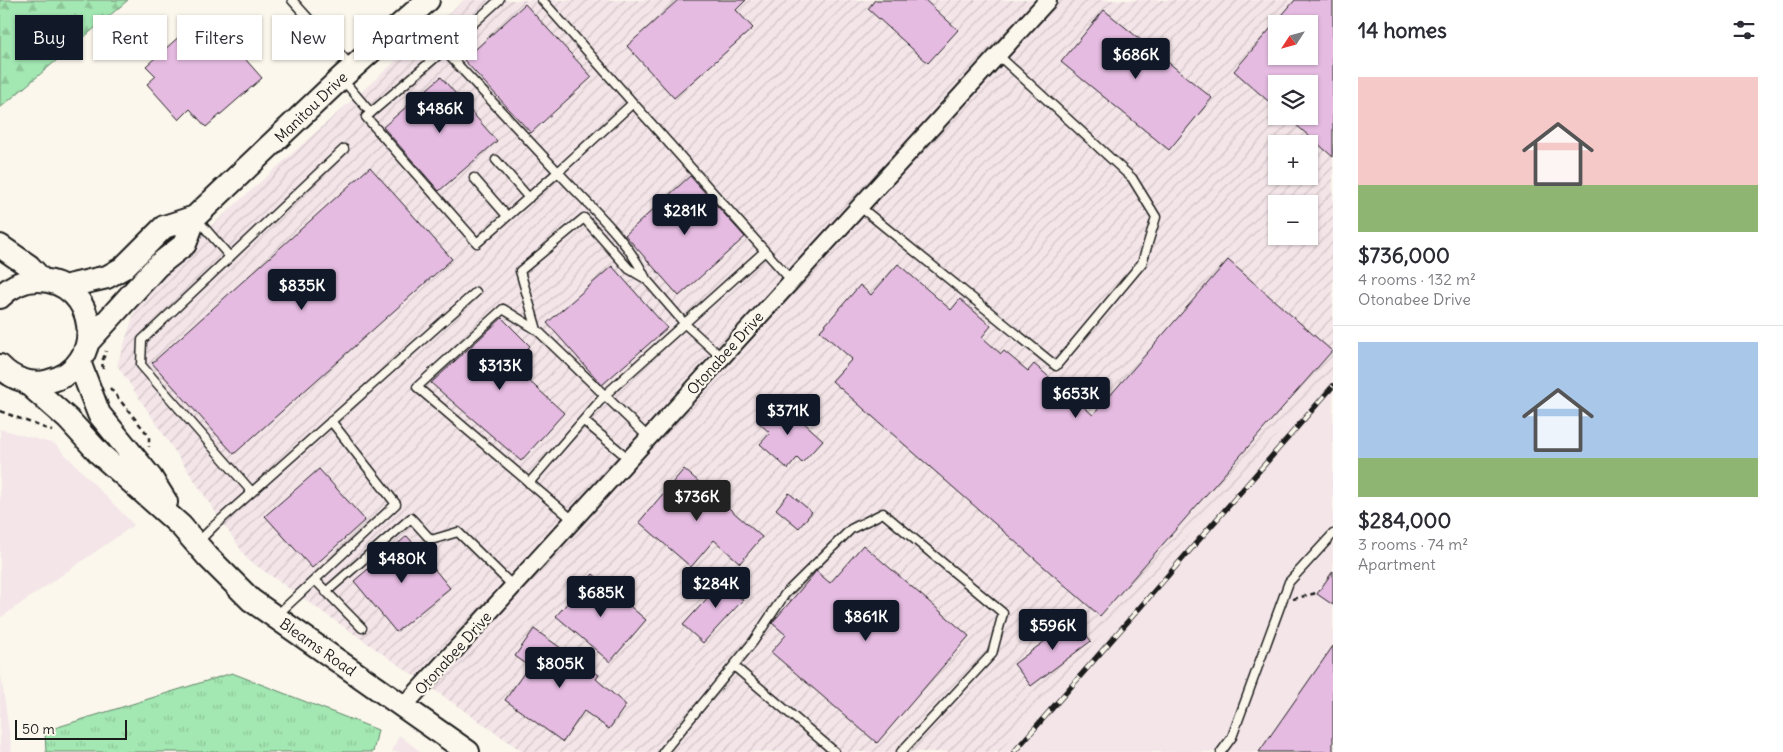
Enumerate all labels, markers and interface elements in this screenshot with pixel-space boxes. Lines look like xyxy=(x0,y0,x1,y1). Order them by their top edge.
chip: Buy xyxy=(15,15,83,60)
chip: Rent xyxy=(93,15,167,60)
chip: Filters xyxy=(177,15,262,60)
chip: New xyxy=(272,15,344,60)
chip: Apartment xyxy=(354,15,477,60)
north arrow xyxy=(1268,15,1318,65)
map controls xyxy=(1268,15,1318,245)
icon: filters xyxy=(1730,16,1758,44)
text: 14 homes xyxy=(1358,17,1447,44)
pin: $686K xyxy=(1101,38,1171,80)
text: $686K xyxy=(1113,44,1159,64)
street label: Manitou Drive xyxy=(271,68,351,146)
button: layers xyxy=(1268,75,1318,125)
pin: $486K xyxy=(405,92,475,134)
text: $486K xyxy=(417,98,463,118)
icon: home xyxy=(1513,109,1603,199)
button: + xyxy=(1268,135,1318,185)
pin: $281K xyxy=(650,194,720,236)
button: − xyxy=(1268,195,1318,245)
text: $281K xyxy=(663,200,707,220)
text: $736,000 xyxy=(1358,242,1450,269)
pin: $835K xyxy=(267,268,337,311)
text: 4 rooms · 132 m² xyxy=(1358,269,1476,289)
text: $835K xyxy=(279,275,325,295)
text: Otonabee Drive xyxy=(1358,289,1471,309)
street label: Otonabee Drive xyxy=(683,307,767,399)
pin: $313K xyxy=(465,348,535,391)
text: $313K xyxy=(478,355,522,375)
icon: home xyxy=(1513,375,1603,465)
pin: $653K xyxy=(1041,376,1111,419)
text: $653K xyxy=(1053,383,1099,403)
pin: $371K xyxy=(753,394,823,436)
text: $371K xyxy=(767,400,809,420)
pin: $736K xyxy=(662,480,732,522)
text: $736K xyxy=(675,486,719,506)
text: $284,000 xyxy=(1358,507,1451,534)
text: 3 rooms · 74 m² xyxy=(1358,534,1468,554)
pin: $480K xyxy=(367,542,437,584)
text: $480K xyxy=(378,548,426,568)
text: Apartment xyxy=(1358,554,1436,574)
pin: $284K xyxy=(681,566,751,609)
text: $284K xyxy=(693,573,739,593)
pin: $685K xyxy=(566,576,636,618)
text: $685K xyxy=(578,582,624,602)
pin: $861K xyxy=(831,600,901,642)
text: $861K xyxy=(844,606,888,626)
street label: Otonabee Drive xyxy=(411,607,495,699)
pin: $596K xyxy=(1018,608,1088,651)
street label: Bleams Road xyxy=(276,614,360,680)
text: $596K xyxy=(1030,615,1076,635)
pin: $805K xyxy=(525,646,595,689)
text: $805K xyxy=(536,653,584,673)
scale bar xyxy=(15,717,128,740)
text: 50 m xyxy=(22,720,55,738)

